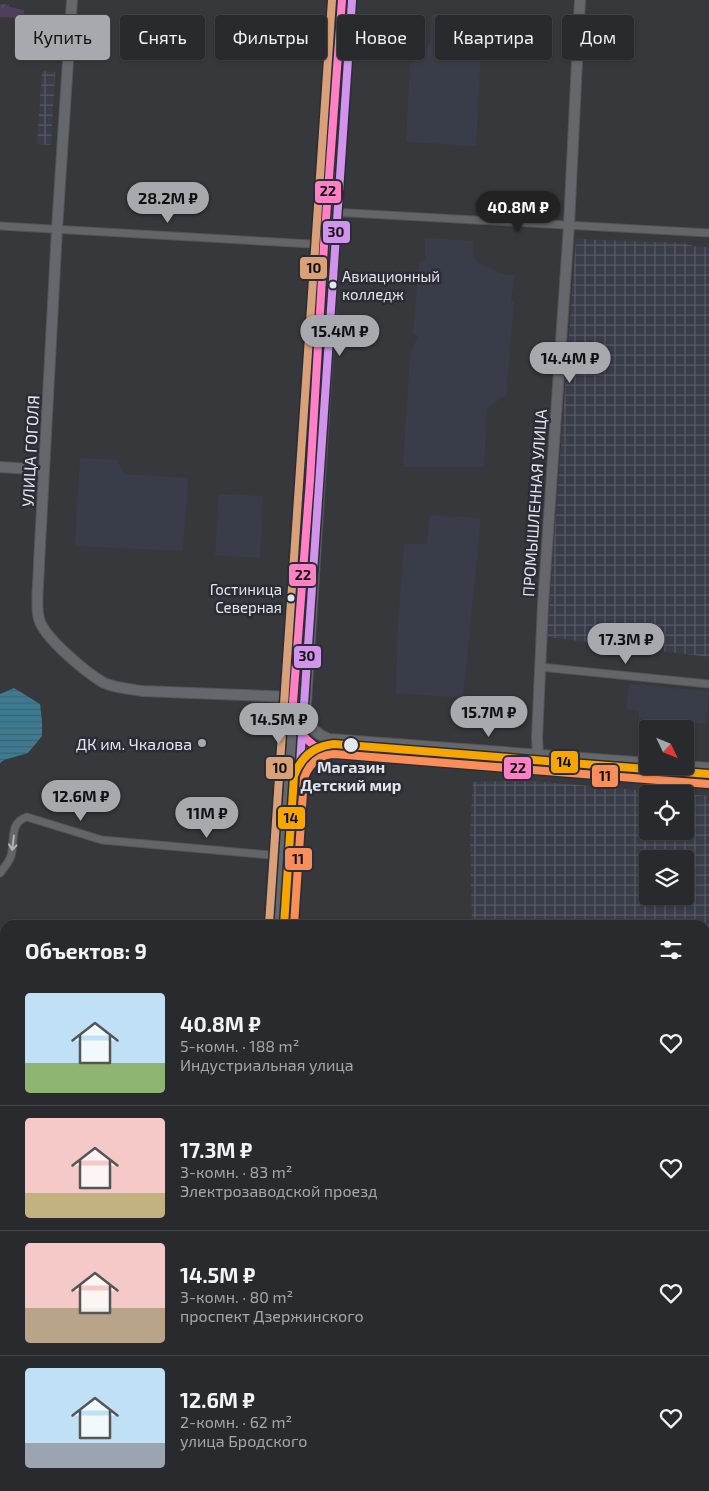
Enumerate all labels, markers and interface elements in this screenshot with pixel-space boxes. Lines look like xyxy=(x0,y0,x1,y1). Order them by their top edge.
chip: Купить xyxy=(15,15,110,60)
chip: Снять xyxy=(120,15,205,60)
chip: Фильтры xyxy=(215,15,327,60)
chip: Новое xyxy=(337,15,425,60)
chip: Квартира xyxy=(435,15,552,60)
chip: Дом xyxy=(562,15,634,60)
line badge: 22 xyxy=(314,180,342,204)
pin: 28.2M ₽ xyxy=(122,182,214,224)
text: 22 xyxy=(320,182,336,199)
text: 28.2M ₽ xyxy=(138,188,198,207)
pin: 40.8M ₽ xyxy=(472,190,564,233)
text: 40.8M ₽ xyxy=(487,197,549,216)
line badge: 30 xyxy=(322,220,351,244)
text: 30 xyxy=(328,223,345,240)
line badge: 10 xyxy=(299,256,328,280)
text: 10 xyxy=(307,259,322,276)
place label: Авиационный колледж xyxy=(342,267,440,303)
marker: Авиационный колледж xyxy=(328,280,338,290)
pin: 15.4M ₽ xyxy=(294,314,386,357)
text: 15.4M ₽ xyxy=(311,321,369,340)
pin: 14.4M ₽ xyxy=(524,342,616,384)
text: 14.4M ₽ xyxy=(541,348,599,367)
street label: УЛИЦА ГОГОЛЯ xyxy=(18,395,42,507)
street label: ПРОМЫШЛЕННАЯ УЛИЦА xyxy=(518,408,550,598)
line badge: 22 xyxy=(288,563,317,587)
text: 22 xyxy=(295,566,311,583)
place label: Гостиница Северная xyxy=(210,580,282,616)
marker: Гостиница Северная xyxy=(286,593,296,603)
pin: 17.3M ₽ xyxy=(580,622,672,665)
text: 17.3M ₽ xyxy=(598,629,654,648)
line badge: 30 xyxy=(293,645,322,669)
text: 30 xyxy=(299,647,316,664)
pin: 15.7M ₽ xyxy=(443,696,535,738)
pin: 14.5M ₽ xyxy=(233,702,325,745)
text: 15.7M ₽ xyxy=(461,702,517,721)
text: 14.5M ₽ xyxy=(250,709,308,728)
north arrow xyxy=(639,720,694,775)
map controls xyxy=(639,720,694,905)
place label: ДК им. Чкалова xyxy=(76,734,192,753)
marker: Магазин Детский мир xyxy=(342,736,360,754)
marker: ДК им. Чкалова xyxy=(196,737,208,749)
line badge: 14 xyxy=(550,750,579,774)
text: 14 xyxy=(557,753,572,770)
line badge: 10 xyxy=(265,756,294,780)
line badge: 22 xyxy=(503,756,532,780)
place label: Магазин Детский мир xyxy=(301,757,402,794)
text: 10 xyxy=(273,759,288,776)
text: 22 xyxy=(510,759,526,776)
line badge: 11 xyxy=(591,764,619,788)
text: 11 xyxy=(599,767,611,784)
pin: 12.6M ₽ xyxy=(35,780,127,822)
button: locate xyxy=(639,785,694,840)
text: 12.6M ₽ xyxy=(52,786,110,805)
pin: 11M ₽ xyxy=(172,796,242,839)
text: 11M ₽ xyxy=(186,803,228,822)
line badge: 14 xyxy=(277,806,306,830)
text: 14 xyxy=(284,809,299,826)
one-way arrow xyxy=(8,835,18,851)
line badge: 11 xyxy=(284,847,313,871)
text: 11 xyxy=(292,850,304,867)
button: layers xyxy=(639,850,694,905)
icon: filters xyxy=(657,936,685,964)
text: Объектов: 9 xyxy=(25,938,147,963)
text: 40.8M ₽ xyxy=(180,1011,261,1036)
icon: home xyxy=(65,1013,125,1073)
icon: heart xyxy=(657,1029,685,1057)
text: 5-комн. · 188 m² xyxy=(180,1036,299,1055)
text: Индустриальная улица xyxy=(180,1055,354,1074)
text: 17.3M ₽ xyxy=(180,1137,252,1162)
icon: home xyxy=(65,1138,125,1198)
icon: heart xyxy=(657,1154,685,1182)
text: 3-комн. · 83 m² xyxy=(180,1162,292,1181)
text: Электрозаводской проезд xyxy=(180,1181,377,1200)
text: 14.5M ₽ xyxy=(180,1262,255,1287)
icon: home xyxy=(65,1263,125,1323)
icon: heart xyxy=(657,1279,685,1307)
text: 3-комн. · 80 m² xyxy=(180,1287,293,1306)
text: проспект Дзержинского xyxy=(180,1306,364,1325)
text: 12.6M ₽ xyxy=(180,1387,255,1412)
icon: home xyxy=(65,1388,125,1448)
icon: heart xyxy=(657,1404,685,1432)
text: 2-комн. · 62 m² xyxy=(180,1412,292,1431)
text: улица Бродского xyxy=(180,1431,307,1450)

